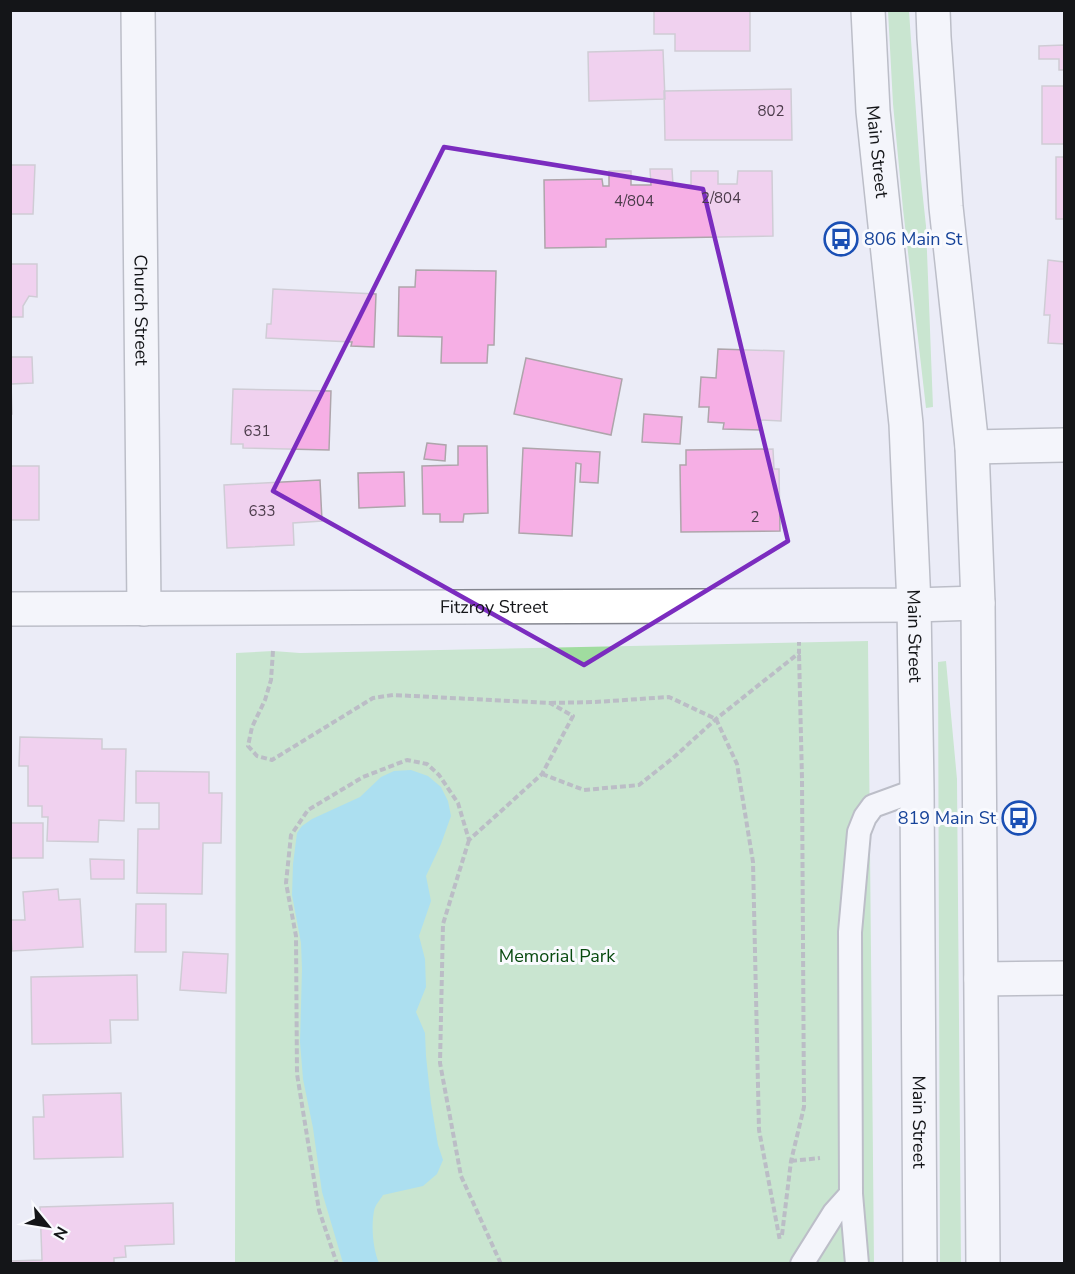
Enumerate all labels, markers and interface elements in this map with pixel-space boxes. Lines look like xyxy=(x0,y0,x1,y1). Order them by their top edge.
house number: 802 xyxy=(757,101,785,121)
street label: Main Street xyxy=(860,104,894,200)
house number: 2/804 xyxy=(701,188,741,208)
house number: 4/804 xyxy=(614,191,654,211)
bus stop icon: 806 Main St xyxy=(823,221,859,257)
place label: 806 Main St xyxy=(864,227,963,251)
street label: Church Street xyxy=(128,254,154,366)
house number: 631 xyxy=(243,421,271,441)
house number: 633 xyxy=(248,501,276,521)
house number: 2 xyxy=(750,507,760,527)
street label: Main Street xyxy=(901,589,927,683)
street label: Fitzroy Street xyxy=(440,595,549,619)
bus stop icon: 819 Main St xyxy=(1001,800,1037,836)
place label: 819 Main St xyxy=(898,806,997,830)
park label: Memorial Park xyxy=(499,944,616,968)
street label: Main Street xyxy=(907,1075,931,1169)
north arrow xyxy=(18,1196,78,1256)
text: N xyxy=(48,1222,73,1244)

